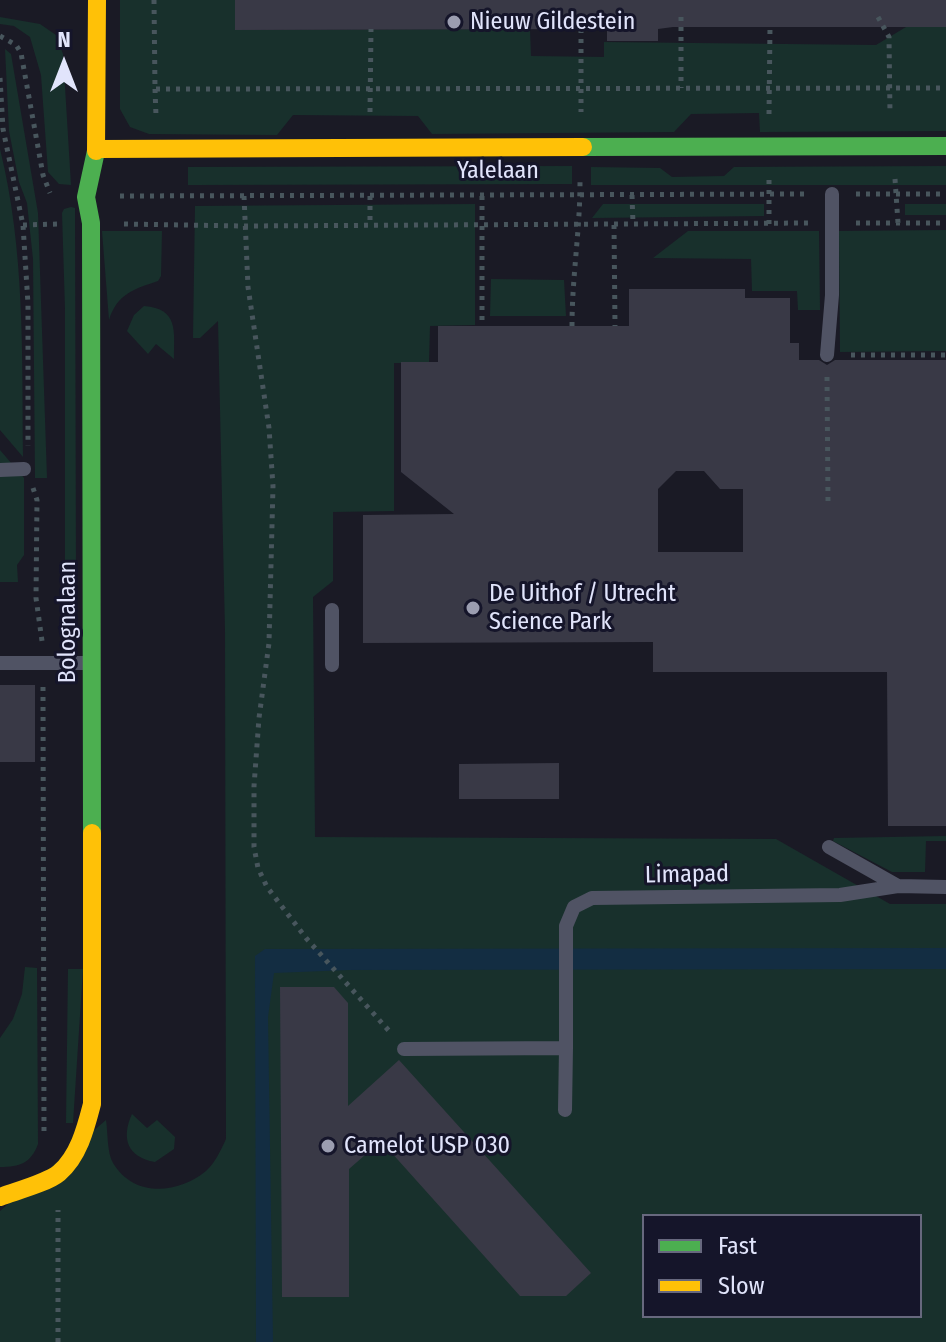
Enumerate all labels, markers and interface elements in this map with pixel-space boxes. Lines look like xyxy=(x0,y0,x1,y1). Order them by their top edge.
place label: Nieuw Gildestein xyxy=(470,8,635,36)
marker: Nieuw Gildestein xyxy=(445,13,463,31)
north arrow xyxy=(24,24,104,104)
text: N xyxy=(57,26,71,53)
street label: Yalelaan xyxy=(457,157,539,185)
street label: Bolognalaan xyxy=(54,561,82,683)
place label: De Uithof / Utrecht Science Park xyxy=(489,580,676,636)
marker: De Uithof / Utrecht Science Park xyxy=(464,599,482,617)
street label: Limapad xyxy=(645,860,729,890)
place label: Camelot USP 030 xyxy=(344,1132,510,1160)
marker: Camelot USP 030 xyxy=(319,1137,337,1155)
legend xyxy=(642,1214,922,1318)
text: Fast xyxy=(718,1232,757,1260)
text: Slow xyxy=(718,1272,764,1300)

